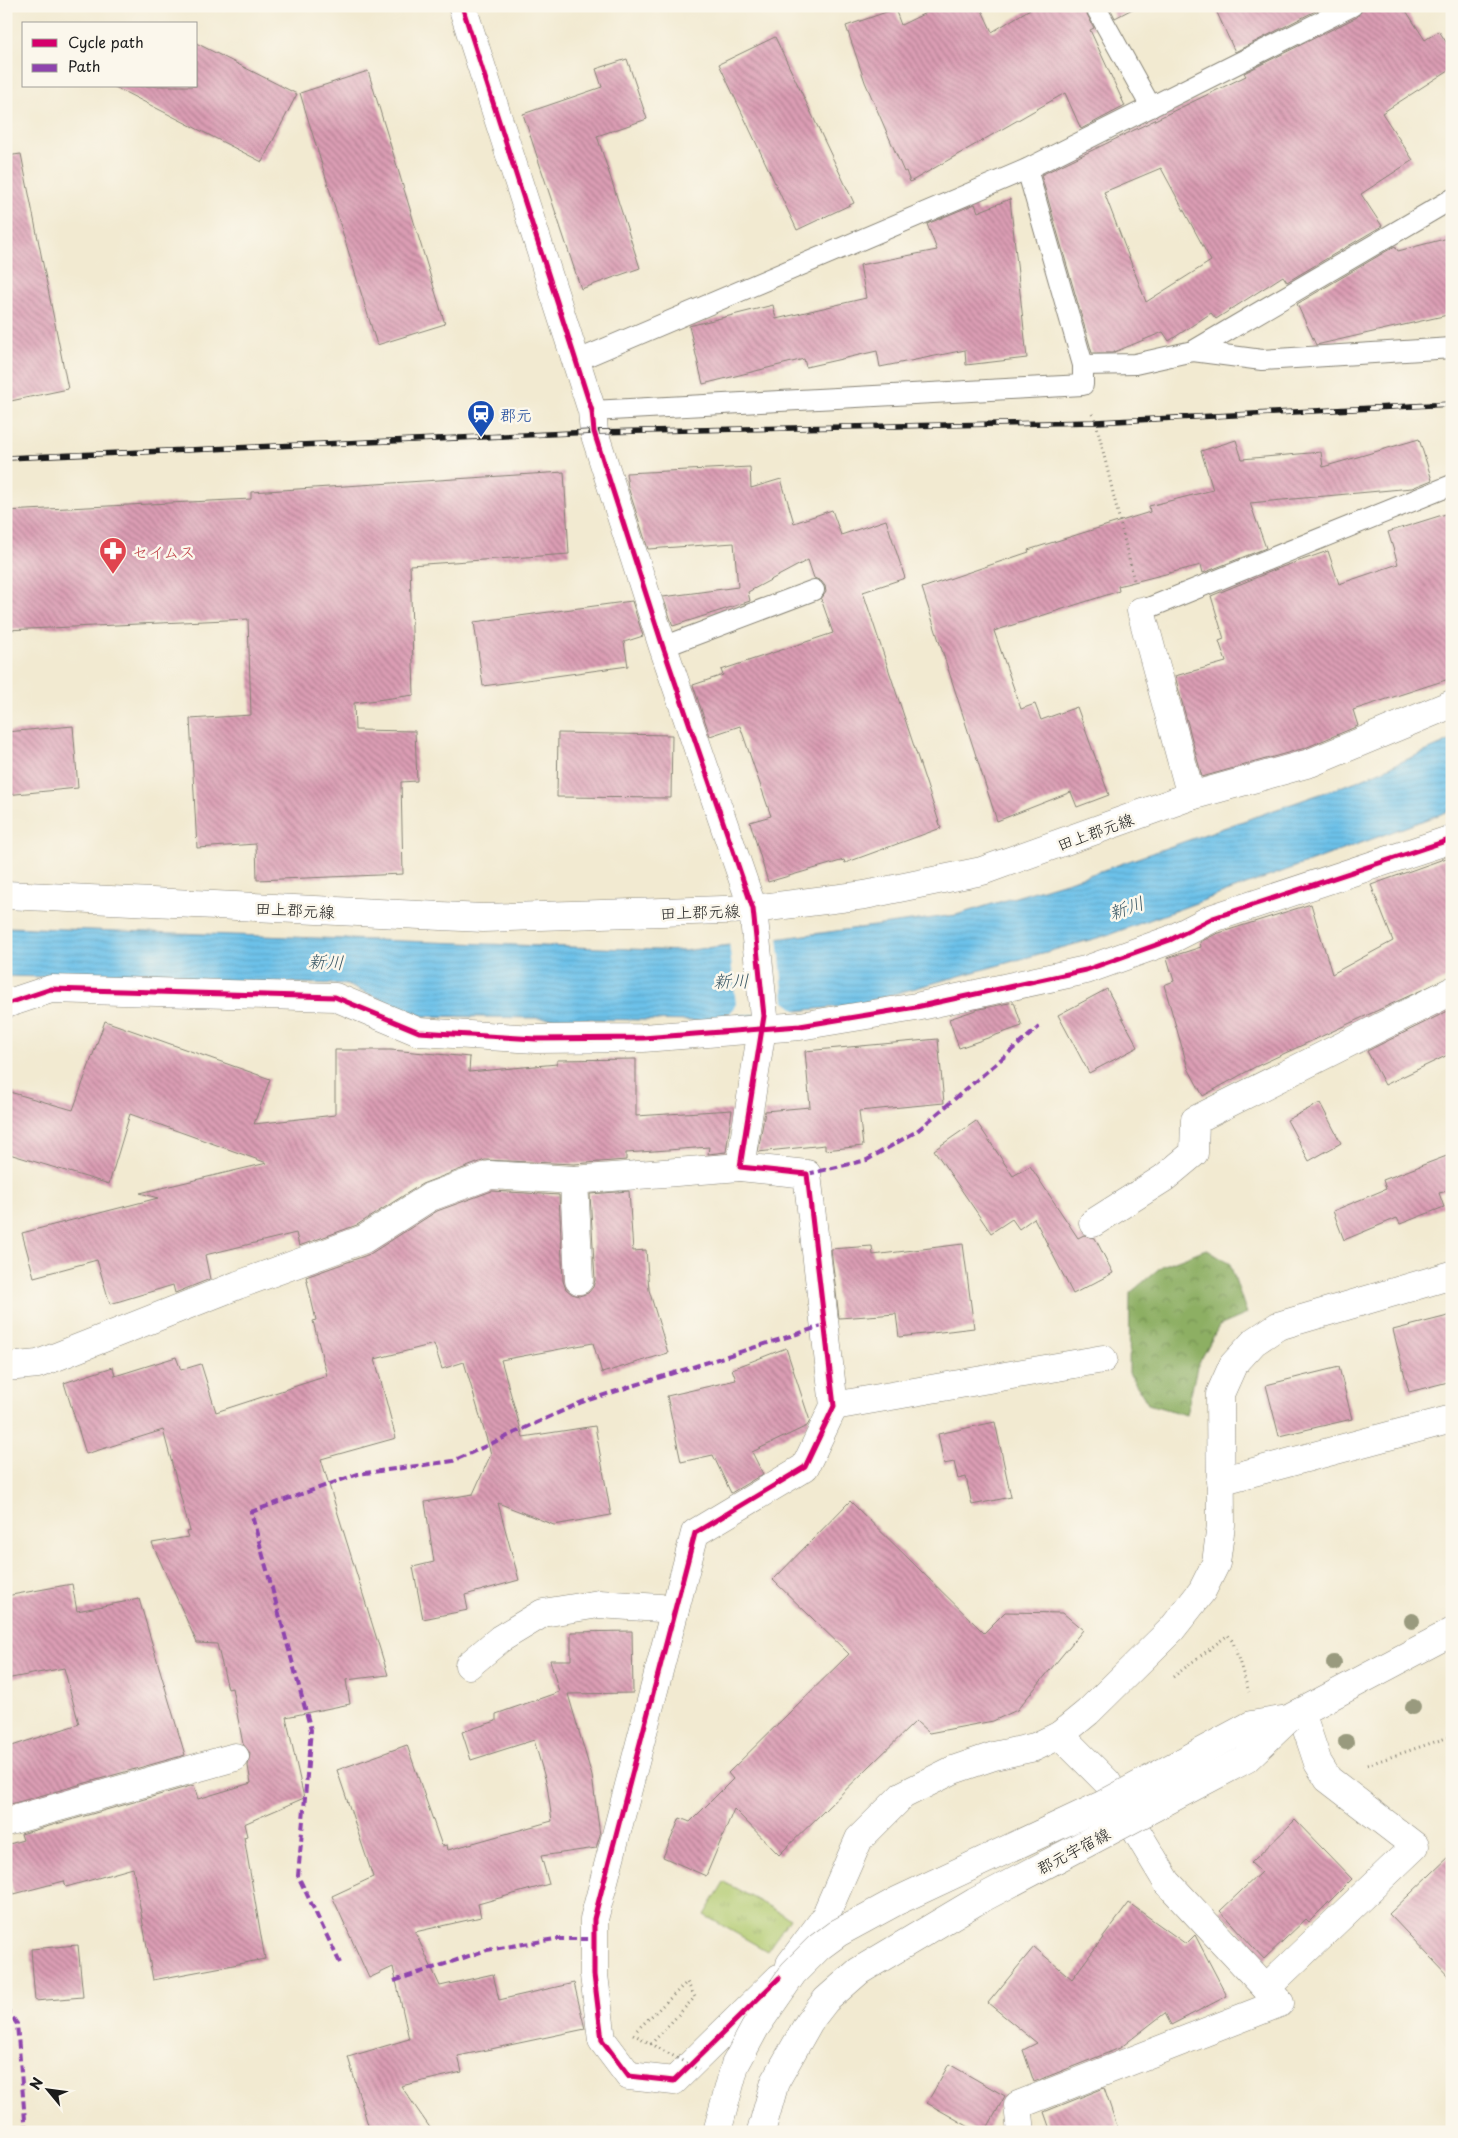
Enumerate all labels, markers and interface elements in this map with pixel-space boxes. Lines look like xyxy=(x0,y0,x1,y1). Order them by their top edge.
legend xyxy=(22,22,198,88)
text: Cycle path xyxy=(68,30,144,53)
text: Path xyxy=(68,54,100,77)
station icon: 郡元 xyxy=(466,399,496,438)
place label: 郡元 xyxy=(500,402,532,426)
pharmacy icon: セイムス xyxy=(98,536,128,575)
place label: セイムス xyxy=(132,539,195,563)
street label: 田上郡元線 xyxy=(1053,806,1137,856)
water label: 新川 xyxy=(1105,888,1147,926)
street label: 田上郡元線 xyxy=(254,895,336,923)
street label: 田上郡元線 xyxy=(660,898,740,924)
water label: 新川 xyxy=(308,947,344,975)
water label: 新川 xyxy=(713,966,749,994)
street label: 郡元宇宿線 xyxy=(1032,1821,1114,1879)
north arrow xyxy=(22,2066,72,2116)
text: N xyxy=(24,2074,48,2093)

